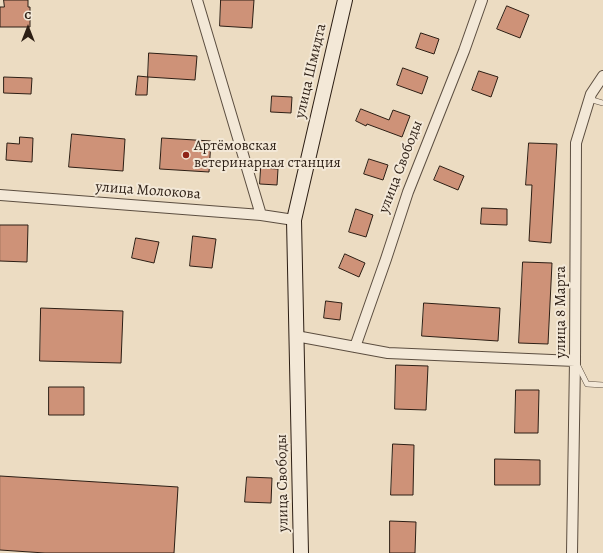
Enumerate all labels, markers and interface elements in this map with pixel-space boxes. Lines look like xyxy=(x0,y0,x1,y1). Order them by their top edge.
north arrow xyxy=(8,8,48,48)
text: С xyxy=(25,8,31,23)
street label: улица Шмидта xyxy=(291,22,331,120)
street label: улица Свободы xyxy=(375,118,427,216)
place label: Артёмовская ветеринарная станция xyxy=(194,137,341,172)
marker: Артёмовская ветеринарная станция xyxy=(181,150,191,160)
street label: улица Молокова xyxy=(95,178,201,204)
street label: улица 8 Марта xyxy=(552,266,570,358)
street label: улица Свободы xyxy=(273,434,293,532)

